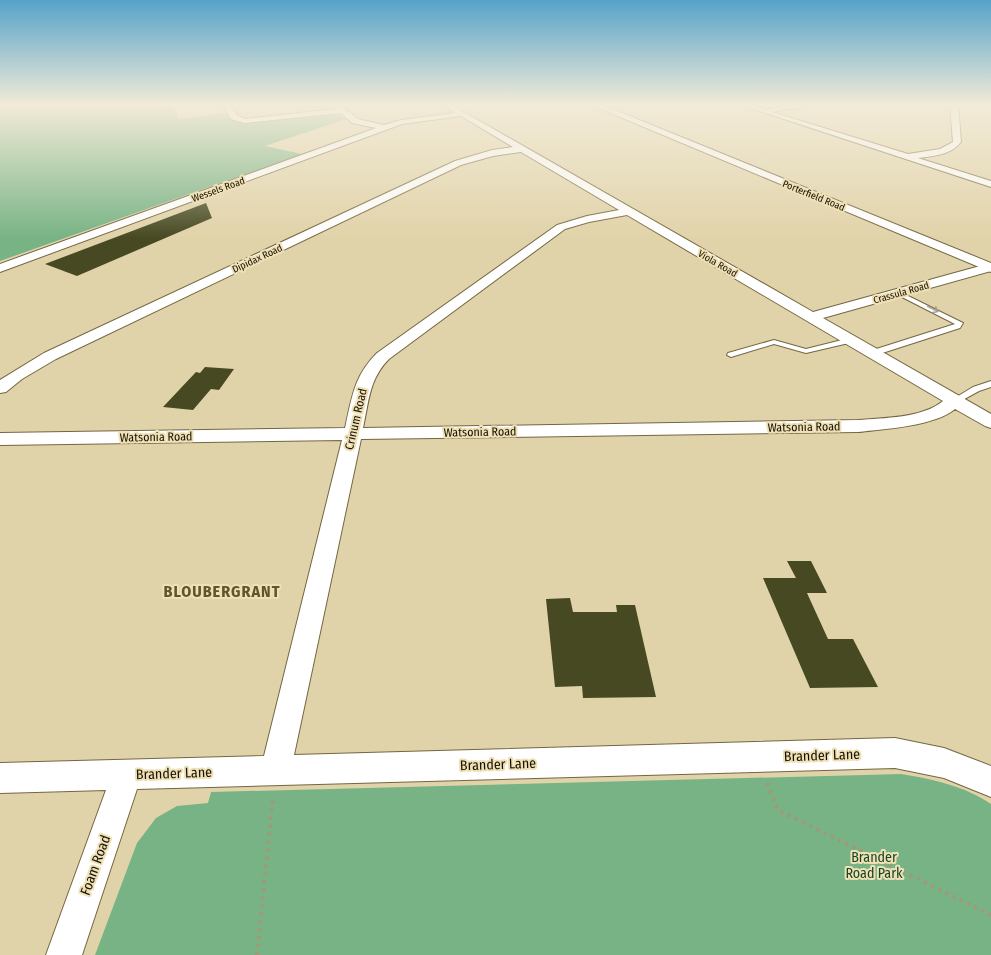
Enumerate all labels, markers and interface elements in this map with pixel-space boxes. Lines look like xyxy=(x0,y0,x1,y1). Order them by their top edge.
street label: Wessels Road xyxy=(190,175,247,205)
street label: Porterfield Road xyxy=(781,178,847,214)
street label: Dipidax Road xyxy=(230,242,284,276)
street label: Viola Road xyxy=(696,248,739,280)
street label: Crassula Road xyxy=(872,279,930,307)
one-way arrow xyxy=(927,306,939,313)
street label: Crinum Road xyxy=(342,387,370,451)
street label: Watsonia Road xyxy=(767,419,841,435)
street label: Watsonia Road xyxy=(443,424,517,440)
street label: Watsonia Road xyxy=(119,429,193,445)
district label: BLOUBERGRANT xyxy=(163,582,281,601)
street label: Brander Lane xyxy=(784,746,860,765)
street label: Brander Lane xyxy=(460,755,536,774)
street label: Brander Lane xyxy=(136,764,212,783)
street label: Foam Road xyxy=(77,833,114,898)
park label: Brander Road Park xyxy=(845,849,903,882)

